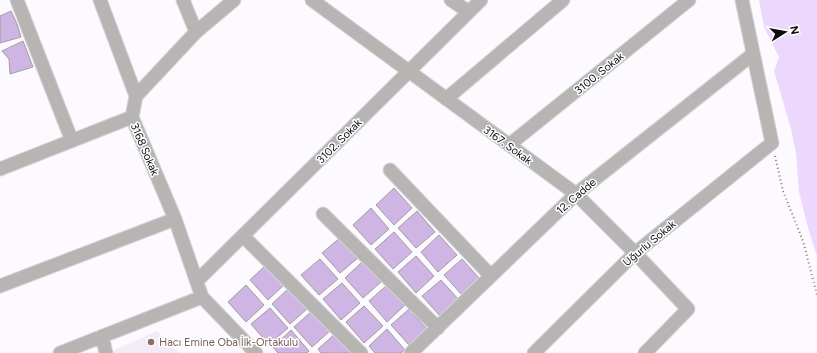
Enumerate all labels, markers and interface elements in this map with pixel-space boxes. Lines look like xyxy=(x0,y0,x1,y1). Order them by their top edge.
north arrow xyxy=(765,12,805,52)
text: N xyxy=(787,25,802,36)
street label: 3100. Sokak xyxy=(572,49,627,97)
street label: 3102. Sokak xyxy=(314,116,365,166)
street label: 3168 Sokak xyxy=(128,121,162,178)
street label: 3167. Sokak xyxy=(481,123,535,168)
street label: 12. Cadde xyxy=(554,176,599,217)
street label: Uğurlu Sokak xyxy=(620,217,679,269)
place label: Hacı Emine Oba İlk-Ortakulu xyxy=(159,336,298,349)
marker: Hacı Emine Oba İlk-Ortakulu xyxy=(146,337,156,347)

